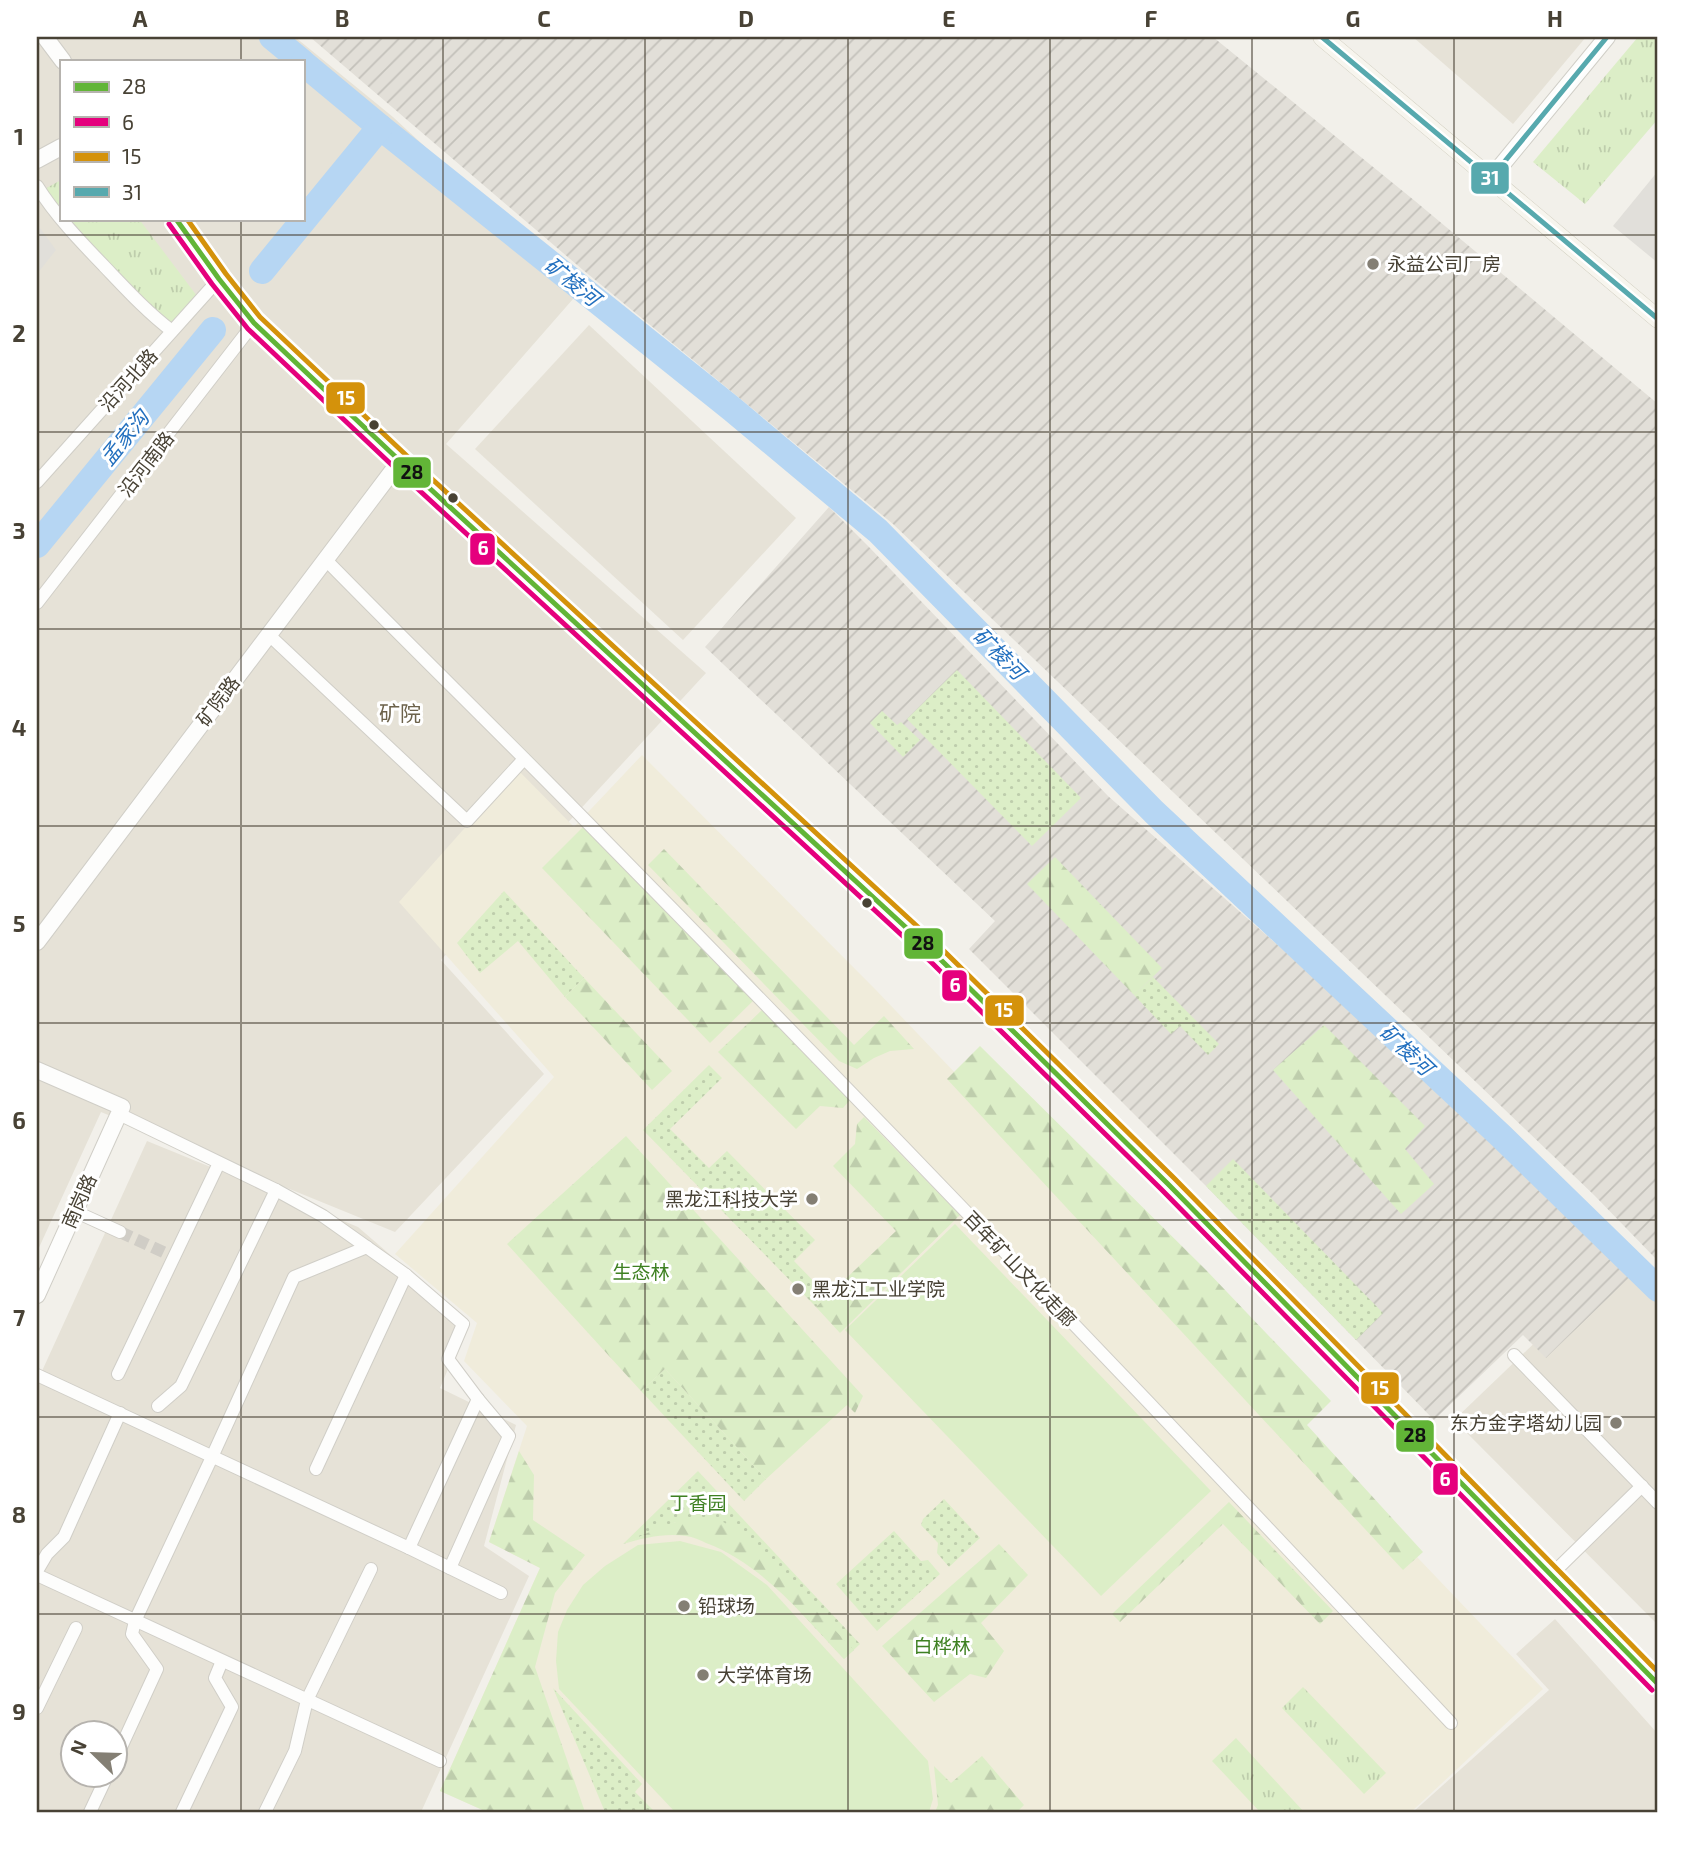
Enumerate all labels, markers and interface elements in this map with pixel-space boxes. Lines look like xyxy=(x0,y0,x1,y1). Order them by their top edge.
text: A xyxy=(132,4,148,32)
text: B xyxy=(335,4,349,32)
text: C xyxy=(537,4,551,32)
text: D xyxy=(738,4,754,32)
text: E xyxy=(942,4,956,32)
text: F xyxy=(1145,4,1158,32)
text: G xyxy=(1346,4,1360,32)
text: H xyxy=(1547,4,1563,32)
legend xyxy=(60,60,304,220)
text: 28 xyxy=(122,73,147,98)
text: 6 xyxy=(122,109,134,134)
text: 1 xyxy=(14,122,24,150)
text: 15 xyxy=(122,143,142,168)
line badge: 31 xyxy=(1470,161,1510,195)
text: 31 xyxy=(1481,166,1499,189)
text: 31 xyxy=(122,179,142,204)
water label: 矿棱河 xyxy=(541,251,608,313)
place label: 永益公司厂房 xyxy=(1387,252,1501,275)
marker: 永益公司厂房 xyxy=(1365,256,1381,272)
text: 2 xyxy=(12,319,26,347)
street label: 沿河北路 xyxy=(94,344,162,416)
line badge: 15 xyxy=(325,381,366,415)
text: 15 xyxy=(337,386,355,409)
water label: 孟家沟 xyxy=(94,403,155,469)
unlabelled marker xyxy=(367,418,381,432)
street label: 沿河南路 xyxy=(113,427,178,501)
line badge: 28 xyxy=(392,456,432,489)
text: 28 xyxy=(401,460,423,483)
unlabelled marker xyxy=(446,491,460,505)
text: 3 xyxy=(12,516,26,544)
line badge: 6 xyxy=(469,532,496,566)
text: 6 xyxy=(477,536,489,559)
water label: 矿棱河 xyxy=(969,622,1034,687)
street label: 矿院路 xyxy=(191,671,244,730)
district label: 矿院 xyxy=(379,700,421,725)
text: 4 xyxy=(12,713,26,741)
unlabelled marker xyxy=(860,896,874,910)
text: 5 xyxy=(13,909,25,937)
line badge: 28 xyxy=(903,927,944,960)
text: 28 xyxy=(912,931,934,954)
line badge: 6 xyxy=(941,969,968,1002)
text: 6 xyxy=(949,973,961,996)
line badge: 15 xyxy=(984,994,1025,1027)
text: 15 xyxy=(995,998,1013,1021)
water label: 矿棱河 xyxy=(1375,1018,1442,1082)
text: 6 xyxy=(12,1106,26,1134)
street label: 南岗路 xyxy=(56,1170,101,1232)
place label: 黑龙江科技大学 xyxy=(665,1187,798,1210)
marker: 黑龙江科技大学 xyxy=(804,1191,820,1207)
street label: 百年矿山文化走廊 xyxy=(959,1206,1081,1331)
park label: 生态林 xyxy=(612,1260,670,1283)
place label: 黑龙江工业学院 xyxy=(812,1277,945,1300)
marker: 黑龙江工业学院 xyxy=(790,1281,806,1297)
text: 7 xyxy=(13,1303,25,1331)
line badge: 15 xyxy=(1360,1371,1400,1405)
text: 15 xyxy=(1371,1376,1389,1399)
place label: 东方金字塔幼儿园 xyxy=(1450,1411,1602,1434)
marker: 东方金字塔幼儿园 xyxy=(1608,1415,1624,1431)
line badge: 28 xyxy=(1395,1419,1435,1453)
text: 28 xyxy=(1404,1423,1426,1446)
line badge: 6 xyxy=(1432,1462,1459,1496)
text: 6 xyxy=(1439,1467,1451,1490)
park label: 丁香园 xyxy=(669,1491,727,1514)
text: 8 xyxy=(12,1500,26,1528)
place label: 铅球场 xyxy=(698,1594,755,1617)
marker: 铅球场 xyxy=(676,1598,692,1614)
park label: 白桦林 xyxy=(913,1634,971,1657)
place label: 大学体育场 xyxy=(717,1663,812,1686)
marker: 大学体育场 xyxy=(695,1667,711,1683)
text: 9 xyxy=(12,1697,26,1725)
north arrow xyxy=(60,1720,130,1790)
text: N xyxy=(65,1736,91,1758)

